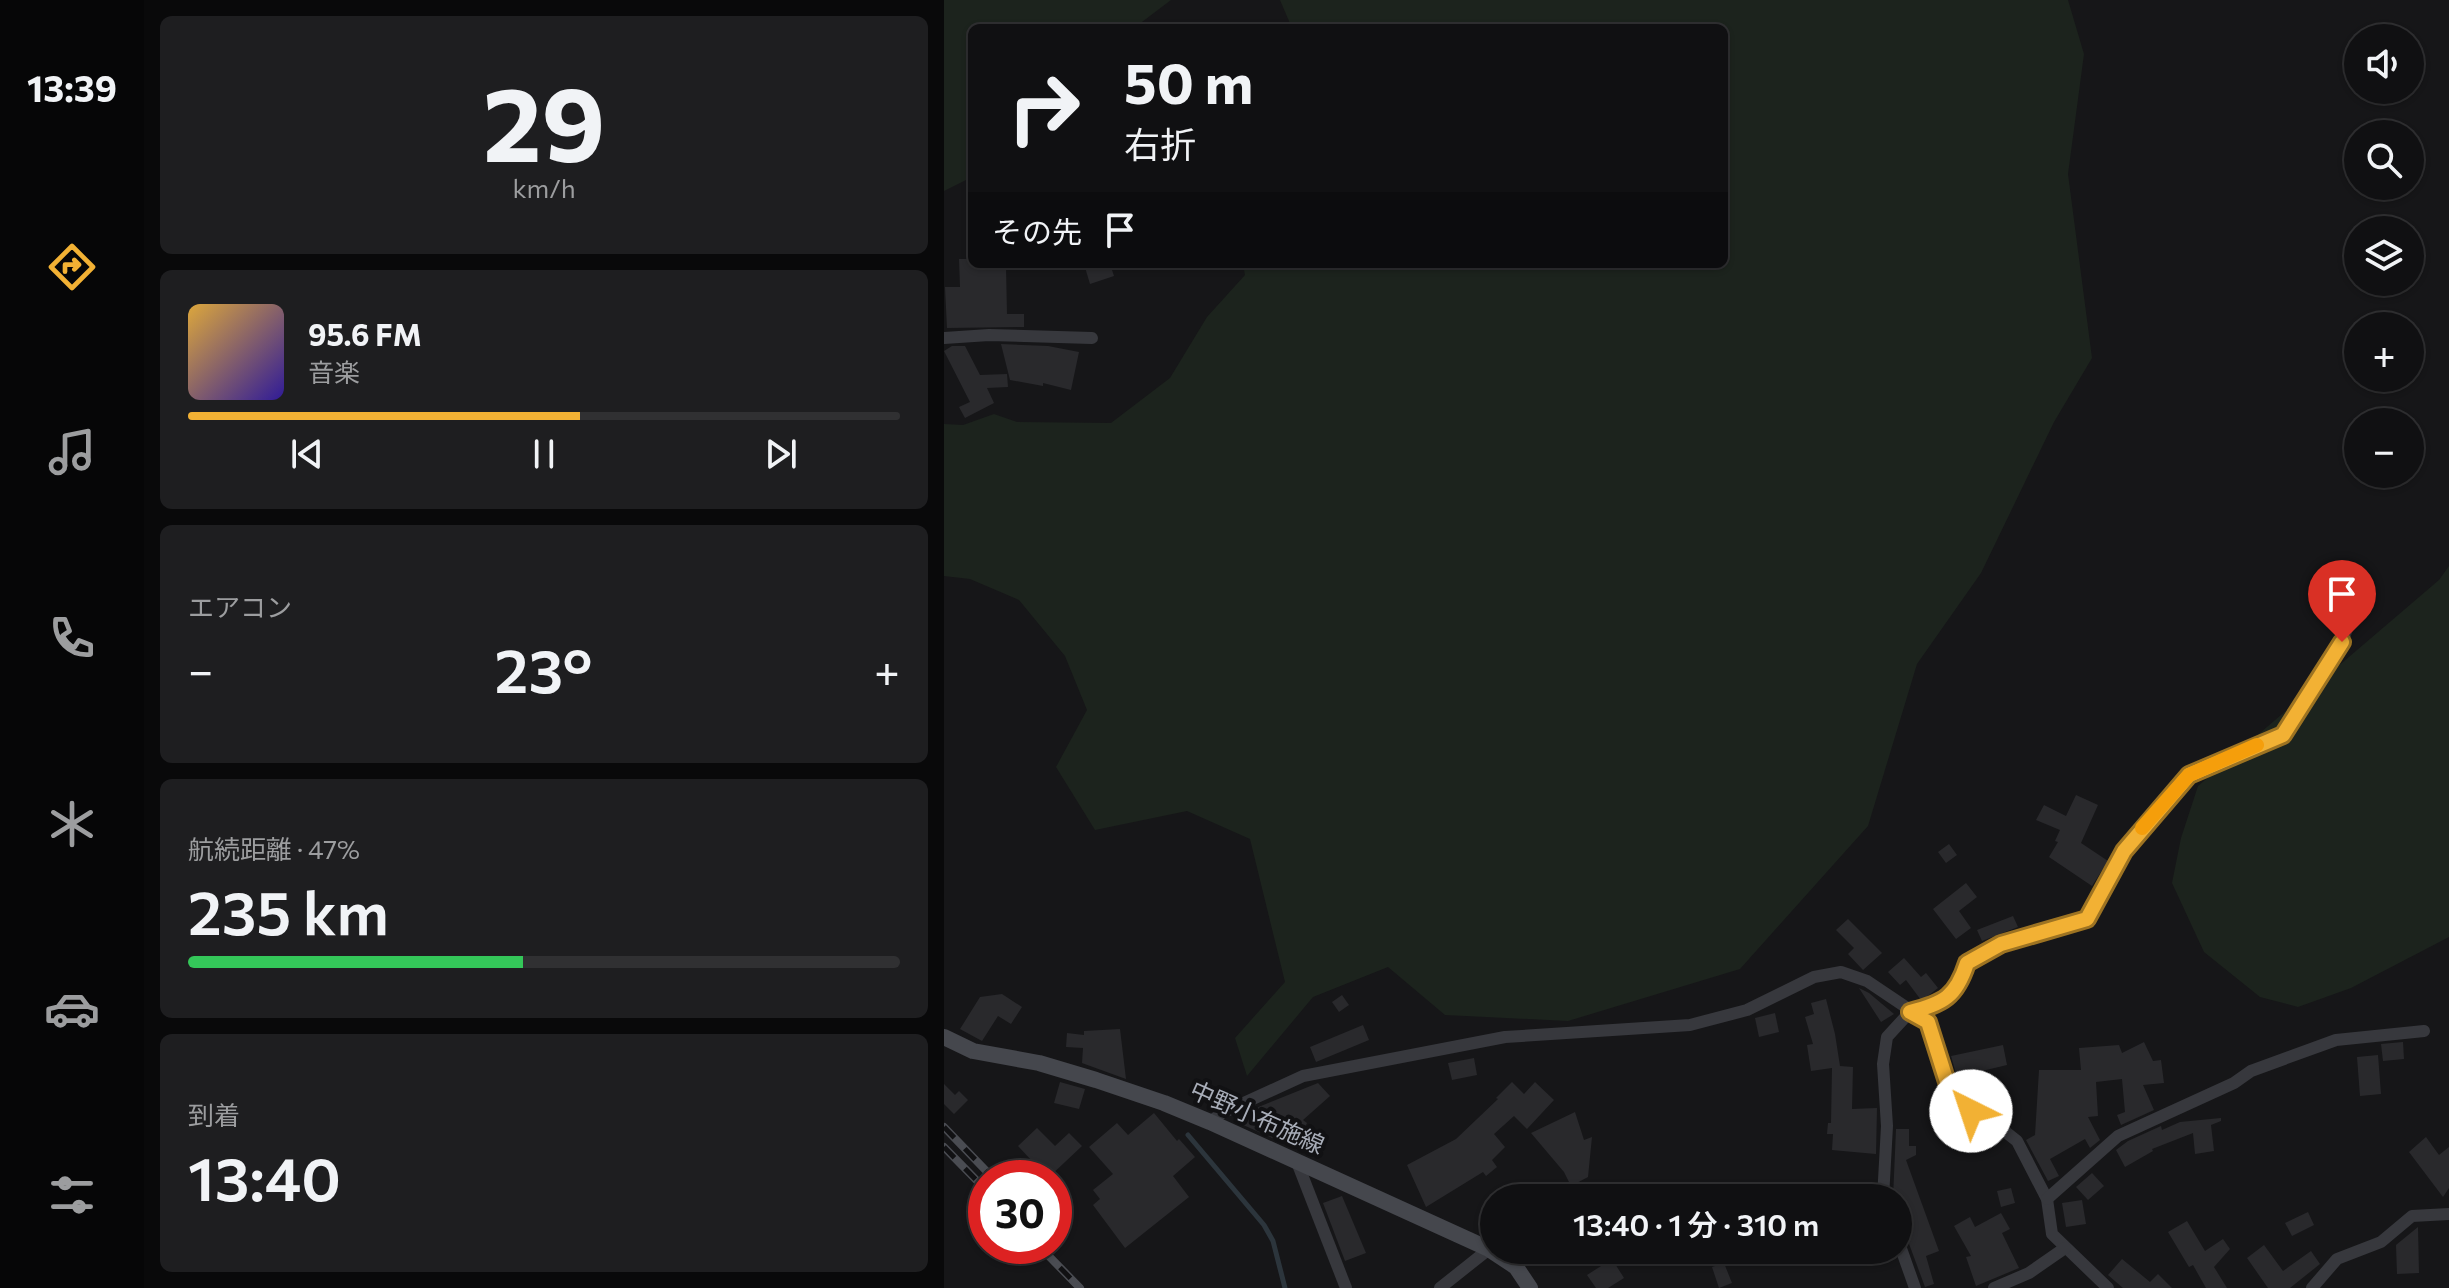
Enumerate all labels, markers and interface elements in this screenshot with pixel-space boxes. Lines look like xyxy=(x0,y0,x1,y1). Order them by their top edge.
map controls xyxy=(2344,24,2424,488)
button: sound xyxy=(2344,24,2424,104)
text: 50 m xyxy=(1124,47,1253,116)
text: 29 xyxy=(483,56,605,183)
icon: right xyxy=(992,56,1096,160)
text: 13:39 xyxy=(27,65,117,109)
button: search xyxy=(2344,120,2424,200)
text: 右折 xyxy=(1124,121,1196,165)
text: km/h xyxy=(512,172,576,203)
icon: arrive xyxy=(1098,208,1142,252)
text: その先 xyxy=(992,212,1082,249)
button: layers xyxy=(2344,216,2424,296)
icon: directions xyxy=(44,239,100,295)
button: + xyxy=(2344,312,2424,392)
text: 95.6 FM xyxy=(308,315,422,352)
text: 音楽 xyxy=(308,356,360,387)
button: − xyxy=(2344,408,2424,488)
icon: music xyxy=(44,424,100,480)
icon: previous xyxy=(285,432,329,476)
icon: pause xyxy=(522,432,566,476)
icon: next xyxy=(759,432,803,476)
pin xyxy=(2308,560,2376,642)
icon: arrive xyxy=(2320,572,2364,616)
text: エアコン xyxy=(188,591,292,622)
icon: phone xyxy=(44,610,100,666)
text: 23° xyxy=(495,632,593,705)
text: − xyxy=(188,642,213,696)
text: + xyxy=(874,642,900,696)
icon: climate xyxy=(44,796,100,852)
text: 航続距離 · 47% xyxy=(188,833,360,864)
text: 235 km xyxy=(188,874,389,947)
icon: car xyxy=(44,981,100,1037)
position arrow xyxy=(1929,1069,2013,1153)
street label: 中野小布施線 xyxy=(1186,1074,1329,1159)
text: 到着 xyxy=(188,1099,240,1130)
text: 13:40 xyxy=(188,1140,341,1213)
speed limit sign: 30 xyxy=(968,1160,1072,1264)
icon: filters xyxy=(44,1167,100,1223)
text: 13:40 · 1 分 · 310 m xyxy=(1573,1205,1819,1242)

